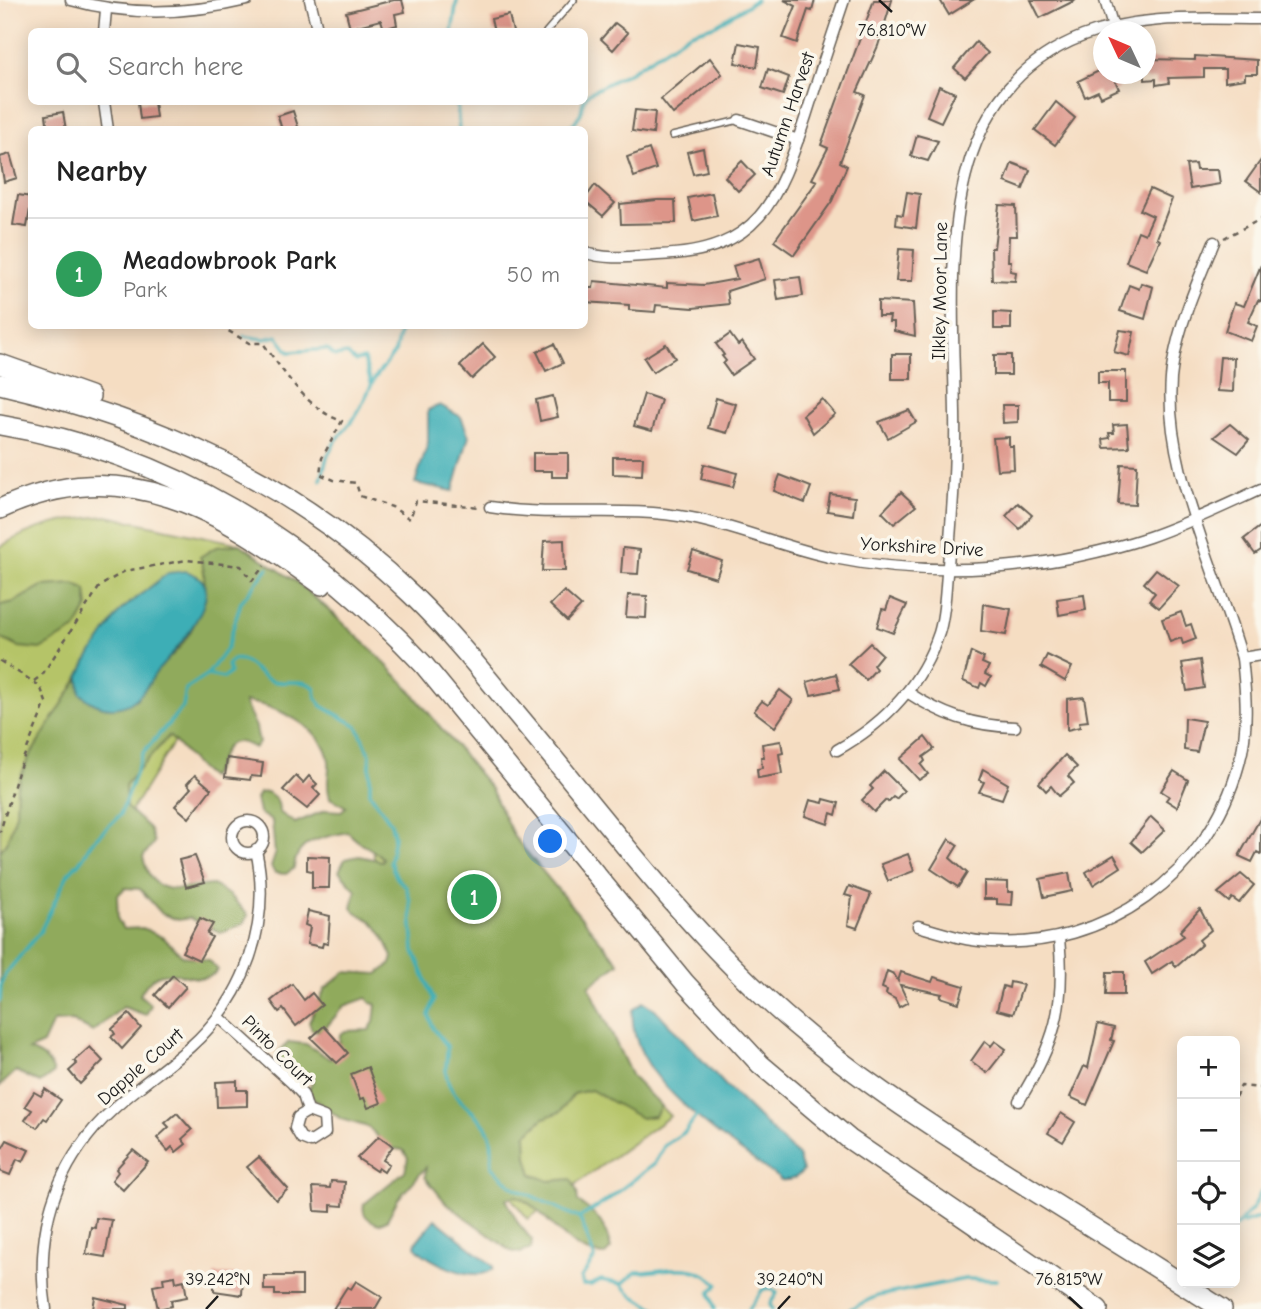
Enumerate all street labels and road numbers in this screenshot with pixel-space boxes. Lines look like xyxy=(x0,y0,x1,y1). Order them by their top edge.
street label: Autumn Harvest xyxy=(756,49,820,179)
street label: Ilkley Moor Lane xyxy=(928,222,952,360)
street label: Yorkshire Drive xyxy=(860,533,984,561)
street label: Pinto Court xyxy=(237,1011,318,1091)
street label: Dapple Court xyxy=(93,1023,188,1110)

